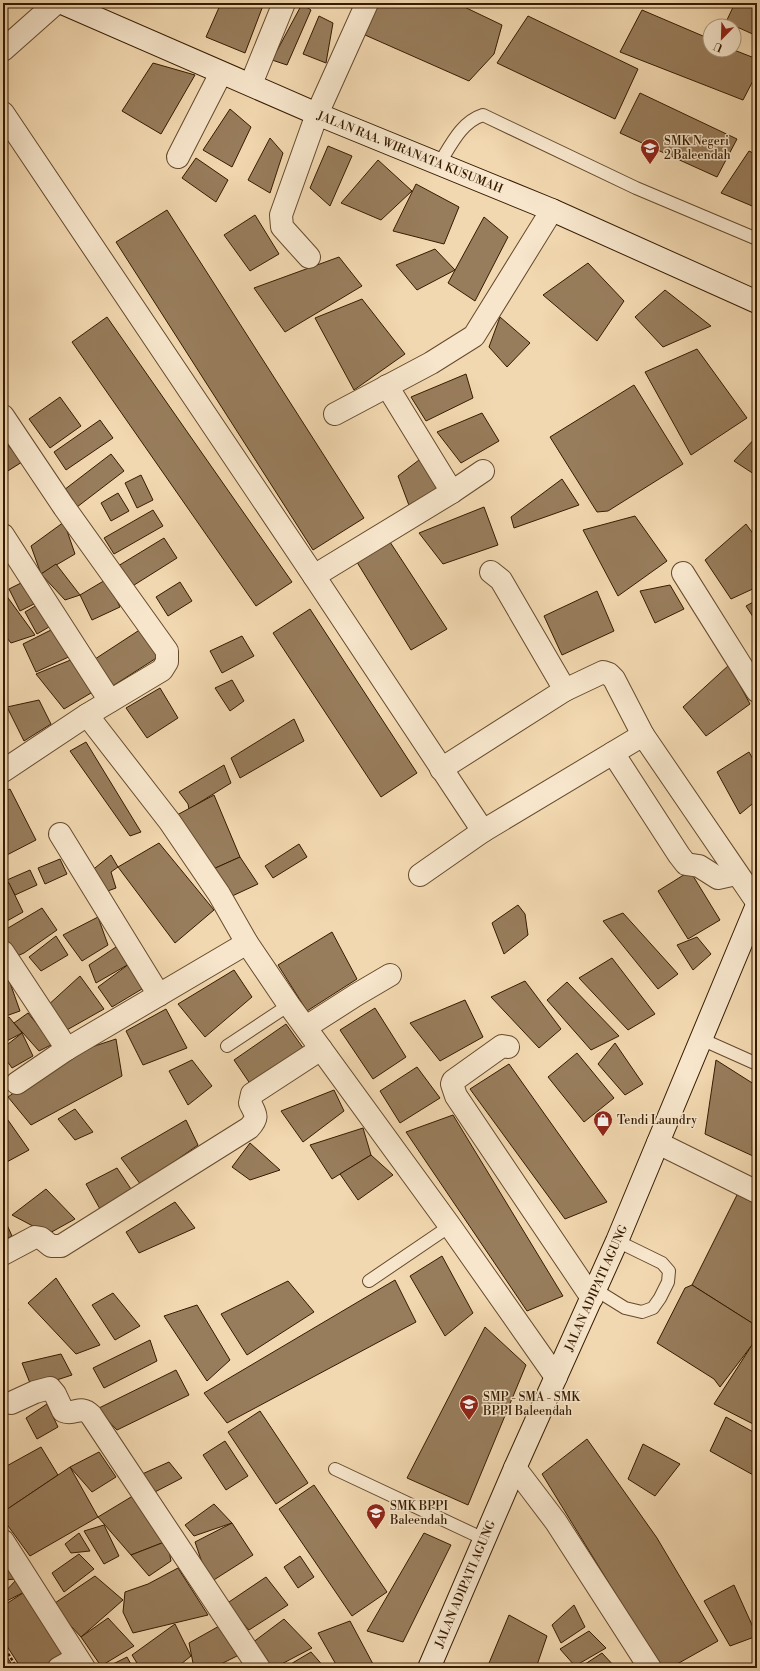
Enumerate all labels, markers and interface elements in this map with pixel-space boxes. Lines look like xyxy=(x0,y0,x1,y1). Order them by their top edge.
north arrow xyxy=(702,18,742,58)
text: U xyxy=(711,38,725,54)
street label: JALAN RAA. WIRANATA KUSUMAH xyxy=(314,108,505,197)
place label: SMK Negeri 2 Baleendah xyxy=(664,134,731,163)
school or university icon: SMK Negeri 2 Baleendah xyxy=(639,137,661,165)
shop icon: Tendi Laundry xyxy=(592,1109,614,1137)
place label: Tendi Laundry xyxy=(617,1113,697,1128)
street label: JALAN ADIPATI AGUNG xyxy=(561,1223,631,1355)
place label: SMP - SMA - SMK BPPI Baleendah xyxy=(482,1390,581,1419)
school or university icon: SMP - SMA - SMK BPPI Baleendah xyxy=(458,1393,480,1421)
place label: SMK BPPI Baleendah xyxy=(389,1499,449,1528)
school or university icon: SMK BPPI Baleendah xyxy=(365,1502,387,1530)
street label: JALAN ADIPATI AGUNG xyxy=(431,1518,499,1651)

